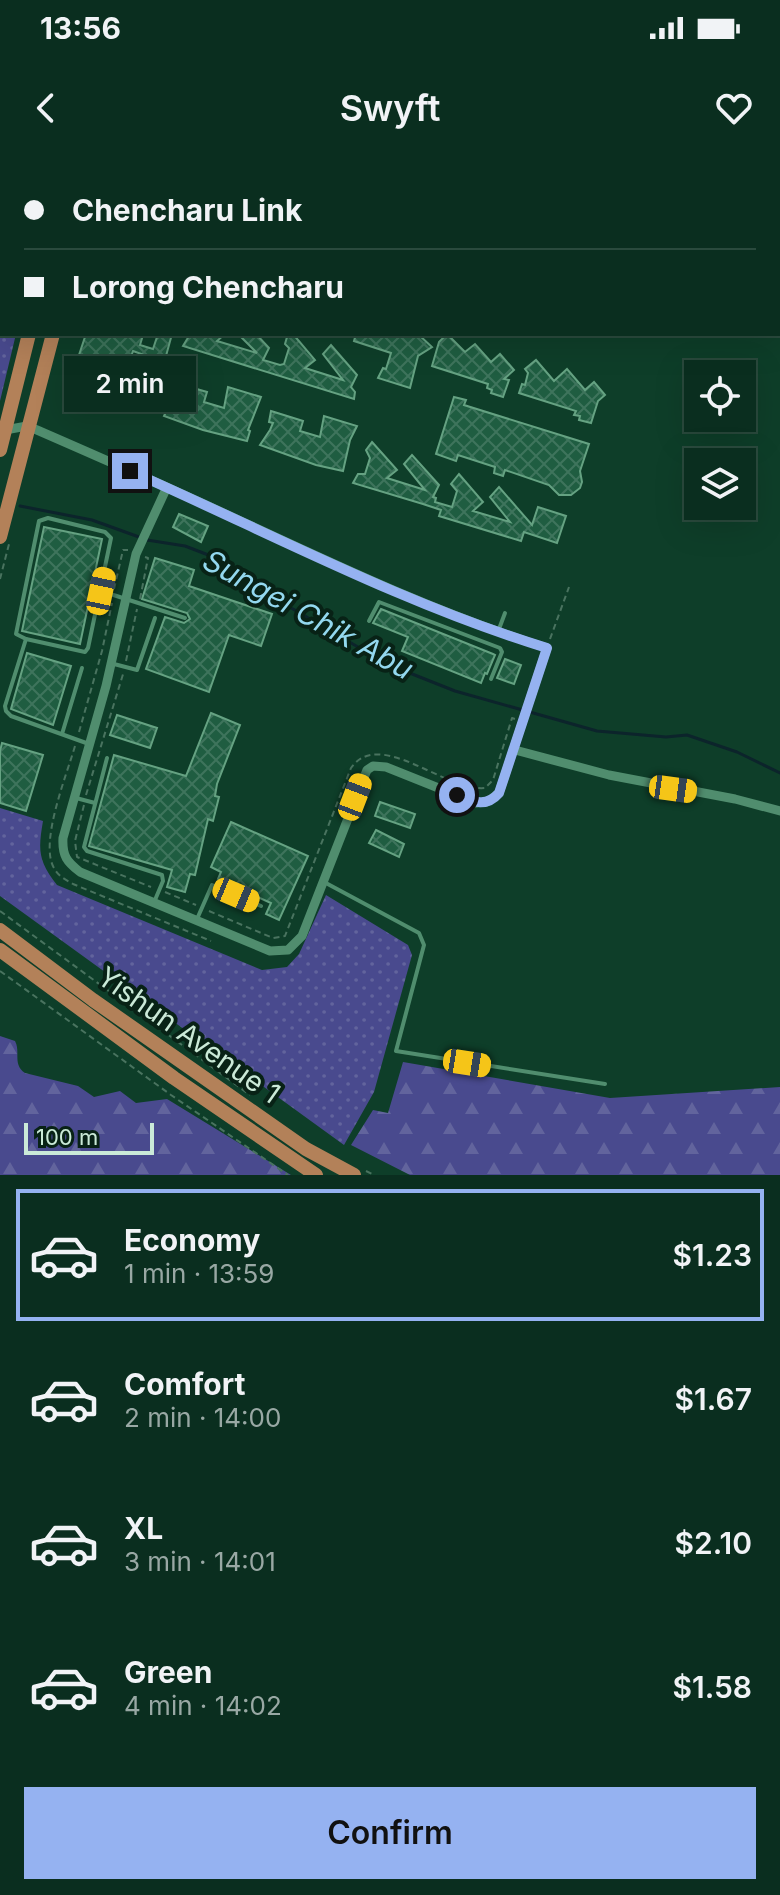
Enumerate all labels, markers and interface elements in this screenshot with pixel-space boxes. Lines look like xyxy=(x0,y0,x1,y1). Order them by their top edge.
text: 13:56 xyxy=(40,10,121,46)
icon: back xyxy=(24,86,68,130)
text: Swyft xyxy=(340,86,440,130)
icon: heart xyxy=(712,86,756,130)
text: Chencharu Link xyxy=(72,192,302,228)
text: Lorong Chencharu xyxy=(72,269,344,305)
callout: 2 min xyxy=(64,355,196,411)
map controls xyxy=(684,360,756,520)
button: locate xyxy=(684,360,756,432)
text: 2 min xyxy=(96,368,164,399)
button: layers xyxy=(684,448,756,520)
route end xyxy=(112,453,148,489)
water label: Sungei Chik Abu xyxy=(197,541,420,687)
car xyxy=(84,565,118,617)
car xyxy=(335,770,375,824)
car xyxy=(648,774,698,804)
route start xyxy=(439,777,475,813)
car xyxy=(209,875,263,915)
street label: Yishun Avenue 1 xyxy=(91,959,287,1111)
car xyxy=(441,1047,493,1079)
scale bar xyxy=(24,1119,154,1155)
text: 100 m xyxy=(36,1124,98,1150)
icon: car xyxy=(28,1219,100,1291)
text: Economy xyxy=(124,1222,260,1258)
text: $1.23 xyxy=(672,1237,752,1273)
text: 1 min · 13:59 xyxy=(124,1258,275,1289)
icon: car xyxy=(28,1363,100,1435)
text: Comfort xyxy=(124,1366,245,1402)
text: $1.67 xyxy=(675,1381,752,1417)
text: 2 min · 14:00 xyxy=(124,1402,281,1433)
icon: car xyxy=(28,1507,100,1579)
text: XL xyxy=(124,1510,163,1546)
text: $2.10 xyxy=(674,1525,752,1561)
text: 3 min · 14:01 xyxy=(124,1546,276,1577)
icon: car xyxy=(28,1651,100,1723)
text: Green xyxy=(124,1654,212,1690)
text: $1.58 xyxy=(672,1669,752,1705)
text: 4 min · 14:02 xyxy=(124,1690,282,1721)
button: Confirm xyxy=(24,1787,756,1879)

